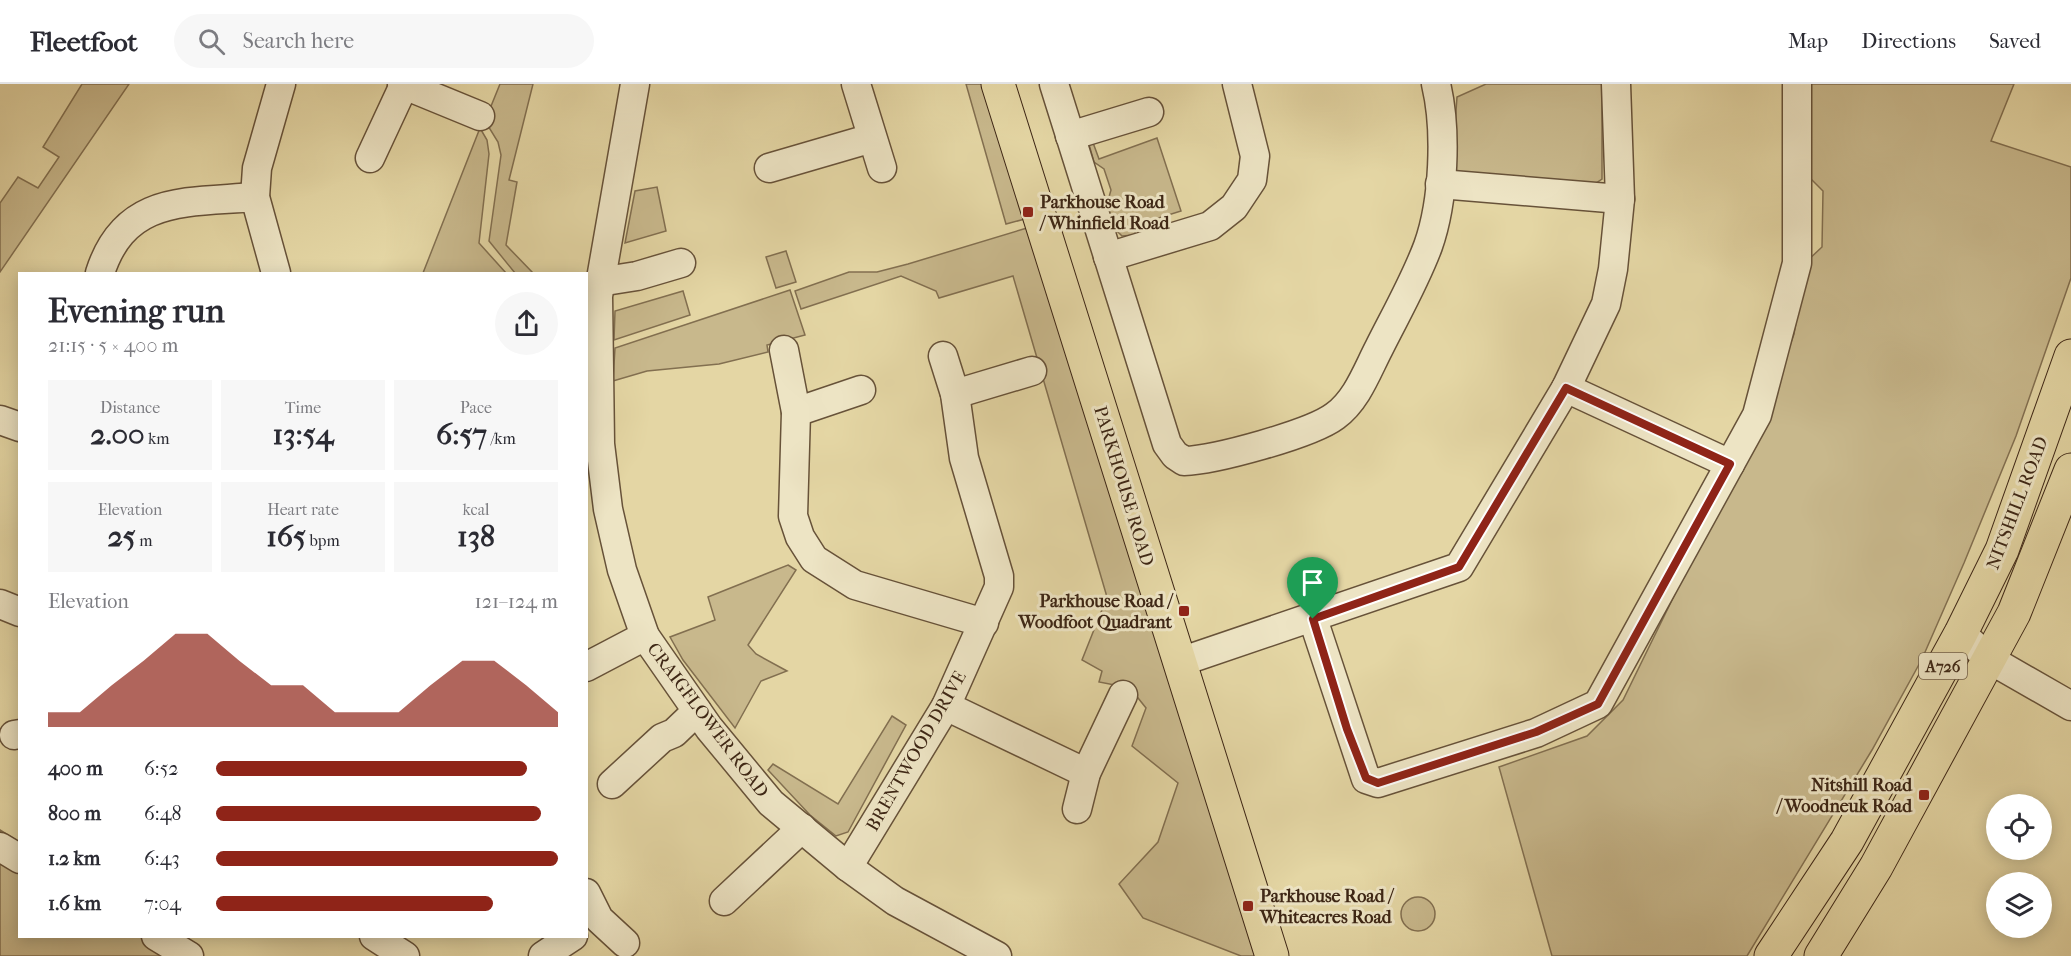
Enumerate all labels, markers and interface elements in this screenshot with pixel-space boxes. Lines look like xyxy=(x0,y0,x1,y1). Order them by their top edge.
search box xyxy=(174,14,594,68)
text: Fleetfoot xyxy=(30,25,138,58)
icon: search xyxy=(195,25,228,58)
text: Search here xyxy=(243,28,354,54)
text: Map xyxy=(1788,29,1828,53)
text: Directions xyxy=(1861,29,1956,53)
text: Saved xyxy=(1989,29,2041,53)
place label: Parkhouse Road / Whinfield Road xyxy=(1039,192,1170,234)
marker: Parkhouse Road / Whinfield Road xyxy=(1021,205,1035,219)
text: Evening run xyxy=(48,292,225,331)
button: share xyxy=(495,292,558,355)
text: 21:15 · 5 × 400 m xyxy=(48,334,178,357)
text: Distance xyxy=(100,398,160,417)
text: Time xyxy=(285,398,321,417)
text: Pace xyxy=(460,398,492,417)
street label: PARKHOUSE ROAD xyxy=(1089,404,1158,569)
text: 2.00 xyxy=(90,417,145,452)
text: 13:54 xyxy=(273,417,333,452)
text: 6:57 xyxy=(436,417,487,452)
text: km xyxy=(145,429,170,448)
text: /km xyxy=(487,429,516,448)
street label: NITSHILL ROAD xyxy=(1982,434,2052,573)
text: Elevation xyxy=(98,500,162,519)
text: Heart rate xyxy=(267,500,339,519)
text: kcal xyxy=(463,500,489,519)
text: 25 xyxy=(107,519,136,554)
text: 165 xyxy=(266,519,306,554)
text: 138 xyxy=(457,519,495,554)
text: m xyxy=(136,531,153,550)
text: bpm xyxy=(306,531,340,550)
pin xyxy=(1287,557,1338,619)
icon: arrive xyxy=(1296,566,1329,599)
text: Elevation xyxy=(48,590,129,613)
text: 121–124 m xyxy=(475,590,558,613)
place label: Parkhouse Road / Woodfoot Quadrant xyxy=(1017,591,1175,633)
marker: Parkhouse Road / Woodfoot Quadrant xyxy=(1177,604,1191,618)
street label: CRAIGFLOWER ROAD xyxy=(643,639,773,802)
road number: A726 xyxy=(1919,653,1967,679)
street label: BRENTWOOD DRIVE xyxy=(862,668,971,835)
text: 400 m xyxy=(48,757,103,780)
text: 6:52 xyxy=(144,757,179,780)
place label: Nitshill Road / Woodneuk Road xyxy=(1776,775,1913,817)
marker: Nitshill Road / Woodneuk Road xyxy=(1917,788,1931,802)
map controls xyxy=(1986,794,2052,938)
button: locate xyxy=(1986,794,2052,860)
text: 800 m xyxy=(48,802,101,825)
text: 6:48 xyxy=(144,802,182,825)
text: 1.2 km xyxy=(48,847,101,870)
text: 6:43 xyxy=(144,847,180,870)
button: layers xyxy=(1986,872,2052,938)
place label: Parkhouse Road / Whiteacres Road xyxy=(1259,886,1395,928)
text: 1.6 km xyxy=(48,892,101,915)
text: 7:04 xyxy=(144,892,181,915)
marker: Parkhouse Road / Whiteacres Road xyxy=(1241,899,1255,913)

